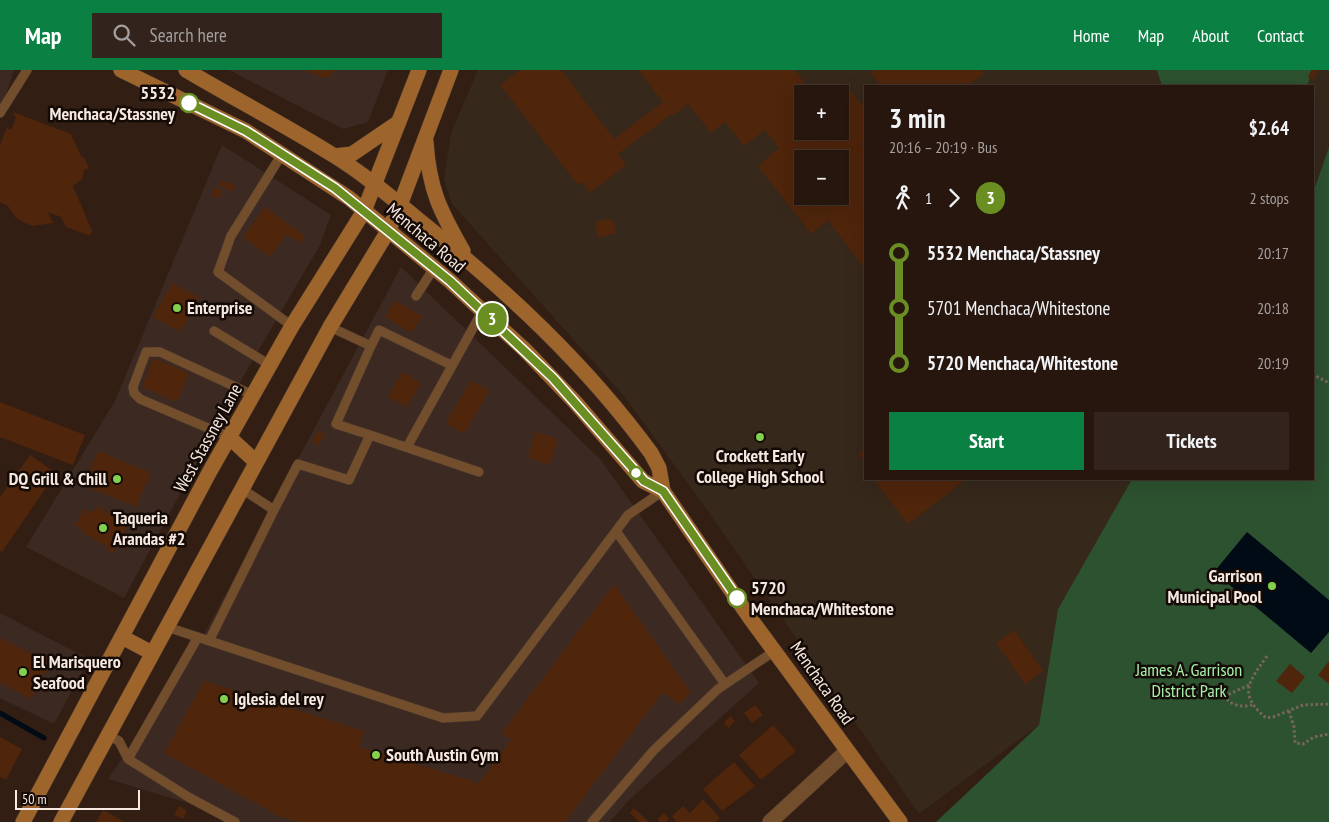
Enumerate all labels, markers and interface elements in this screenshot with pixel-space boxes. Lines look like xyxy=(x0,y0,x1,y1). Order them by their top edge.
search box xyxy=(92,13,442,58)
text: Map xyxy=(25,20,62,51)
icon: search xyxy=(110,21,138,49)
text: Search here xyxy=(150,23,227,47)
text: Home xyxy=(1073,24,1110,47)
text: Map xyxy=(1138,24,1164,47)
text: About xyxy=(1192,24,1229,47)
text: Contact xyxy=(1257,24,1304,47)
place label: 5532 Menchaca/Stassney xyxy=(49,81,176,125)
map controls xyxy=(794,85,849,205)
button: + xyxy=(794,85,849,140)
marker: 5532 Menchaca/Stassney xyxy=(179,93,199,113)
text: 3 min xyxy=(889,99,946,136)
text: $2.64 xyxy=(1249,116,1289,140)
text: 20:16 – 20:19 · Bus xyxy=(889,137,997,157)
button: − xyxy=(794,150,849,205)
icon: walk xyxy=(889,184,917,212)
icon: forward xyxy=(940,184,968,212)
text: 3 xyxy=(986,186,995,209)
text: 1 xyxy=(925,188,932,208)
text: 2 stops xyxy=(1249,188,1289,208)
street label: Menchaca Road xyxy=(382,198,471,277)
text: 5532 Menchaca/Stassney xyxy=(927,241,1100,265)
text: 20:17 xyxy=(1257,243,1289,263)
place label: Enterprise xyxy=(187,296,253,319)
text: 5701 Menchaca/Whitestone xyxy=(927,296,1110,320)
text: 20:18 xyxy=(1257,298,1289,318)
marker: Enterprise xyxy=(171,302,183,314)
line badge: 3 xyxy=(476,303,508,335)
text: 3 xyxy=(488,307,496,330)
text: 5720 Menchaca/Whitestone xyxy=(927,351,1118,375)
text: 20:19 xyxy=(1257,353,1289,373)
street label: West Stassney Lane xyxy=(168,379,247,496)
button: Start xyxy=(889,412,1084,470)
button: Tickets xyxy=(1094,412,1289,470)
marker: Crockett Early College High School xyxy=(754,431,766,443)
place label: Crockett Early College High School xyxy=(696,444,824,488)
unlabelled marker xyxy=(629,466,643,480)
place label: DQ Grill & Chill xyxy=(9,467,108,490)
marker: DQ Grill & Chill xyxy=(111,473,123,485)
place label: Taqueria Arandas #2 xyxy=(112,506,185,550)
marker: Taqueria Arandas #2 xyxy=(97,522,109,534)
place label: Garrison Municipal Pool xyxy=(1168,564,1263,608)
place label: 5720 Menchaca/Whitestone xyxy=(751,576,894,620)
marker: Garrison Municipal Pool xyxy=(1266,580,1278,592)
marker: 5720 Menchaca/Whitestone xyxy=(727,588,747,608)
street label: Menchaca Road xyxy=(785,637,859,729)
place label: El Marisquero Seafood xyxy=(33,650,121,694)
park label: James A. Garrison District Park xyxy=(1135,658,1242,702)
marker: El Marisquero Seafood xyxy=(17,666,29,678)
place label: Iglesia del rey xyxy=(234,687,324,710)
marker: Iglesia del rey xyxy=(218,693,230,705)
place label: South Austin Gym xyxy=(386,743,499,766)
marker: South Austin Gym xyxy=(370,749,382,761)
scale bar xyxy=(15,787,140,810)
text: 50 m xyxy=(22,790,47,808)

